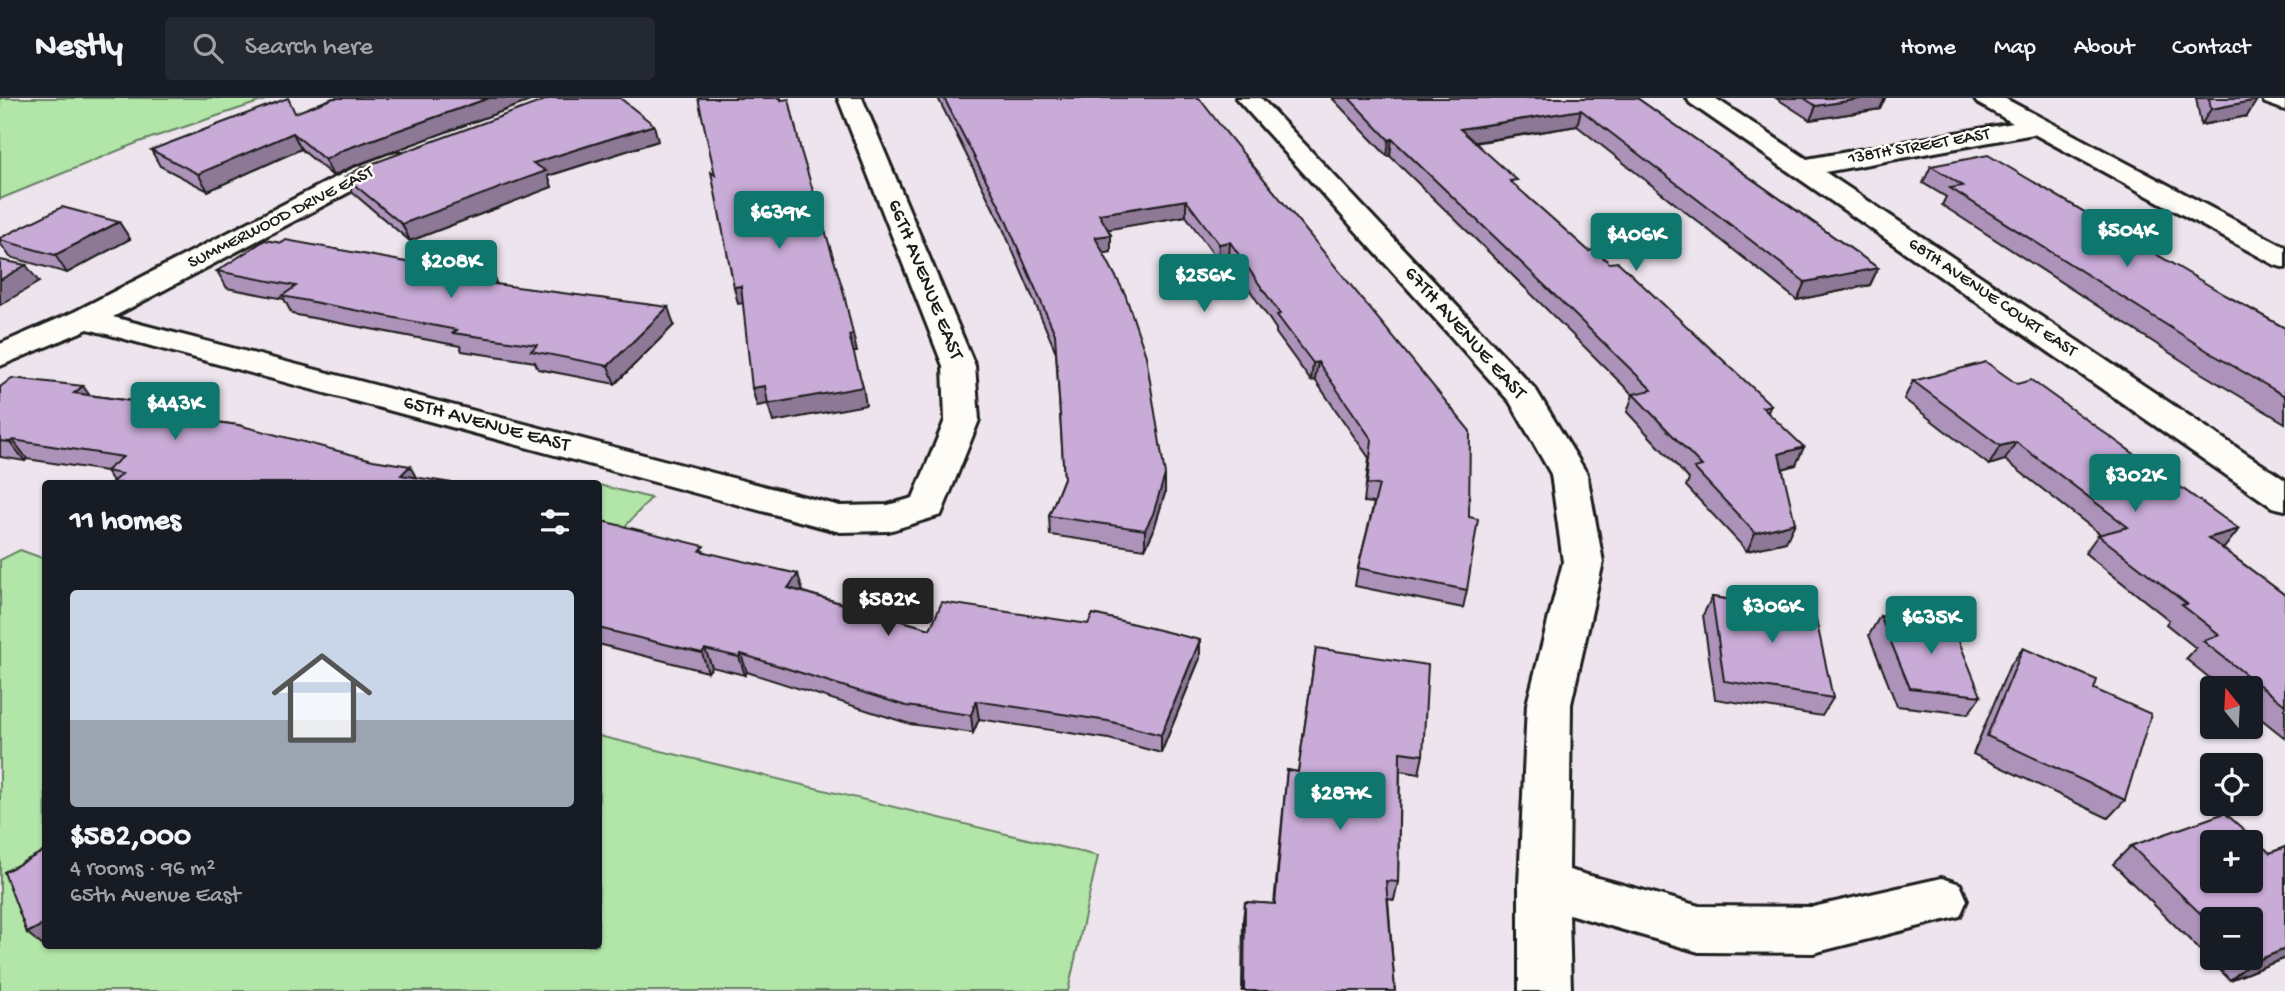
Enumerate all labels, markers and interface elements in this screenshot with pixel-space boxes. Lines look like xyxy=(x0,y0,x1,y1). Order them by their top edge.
search box xyxy=(165,17,655,80)
text: Nestly xyxy=(35,29,123,67)
icon: search xyxy=(189,29,227,67)
text: Search here xyxy=(245,33,373,64)
text: Home xyxy=(1900,34,1956,63)
text: Map xyxy=(1994,34,2036,63)
text: About xyxy=(2074,34,2134,63)
text: Contact xyxy=(2172,34,2250,63)
street label: 138TH STREET EAST xyxy=(1846,124,1992,170)
street label: SUMMERWOOD DRIVE EAST xyxy=(185,162,378,274)
pin: $639K xyxy=(730,192,828,251)
street label: 66TH AVENUE EAST xyxy=(880,196,968,365)
text: $639K xyxy=(750,200,808,227)
pin: $504K xyxy=(2078,209,2176,269)
pin: $406K xyxy=(1587,214,1685,273)
text: $504K xyxy=(2097,218,2157,245)
text: $406K xyxy=(1607,222,1665,249)
street label: 68TH AVENUE COURT EAST xyxy=(1904,234,2081,363)
pin: $208K xyxy=(402,240,500,300)
text: $208K xyxy=(421,249,481,276)
pin: $256K xyxy=(1155,254,1253,314)
street label: 67TH AVENUE EAST xyxy=(1398,262,1531,407)
text: $256K xyxy=(1175,263,1233,290)
pin: $443K xyxy=(126,382,224,442)
text: $443K xyxy=(147,391,203,418)
street label: 65TH AVENUE EAST xyxy=(400,391,573,459)
pin: $302K xyxy=(2086,454,2184,514)
text: $302K xyxy=(2105,463,2165,490)
icon: filters xyxy=(536,503,574,541)
text: 11 homes xyxy=(70,505,181,540)
pin: $582K xyxy=(839,578,937,638)
pin: $306K xyxy=(1723,586,1821,645)
text: $582K xyxy=(859,587,917,614)
text: $306K xyxy=(1742,594,1802,621)
pin: $635K xyxy=(1882,596,1980,656)
text: $635K xyxy=(1902,605,1960,632)
icon: home xyxy=(259,635,385,761)
north arrow xyxy=(2200,676,2263,738)
map controls xyxy=(2200,676,2263,970)
button: locate xyxy=(2200,753,2263,816)
pin: $287K xyxy=(1291,772,1389,832)
text: $287K xyxy=(1311,781,1369,808)
text: $582,000 xyxy=(70,821,191,856)
button: + xyxy=(2200,830,2263,893)
text: 4 rooms · 96 m² xyxy=(70,856,215,883)
text: 65th Avenue East xyxy=(70,883,241,910)
button: − xyxy=(2200,907,2263,970)

